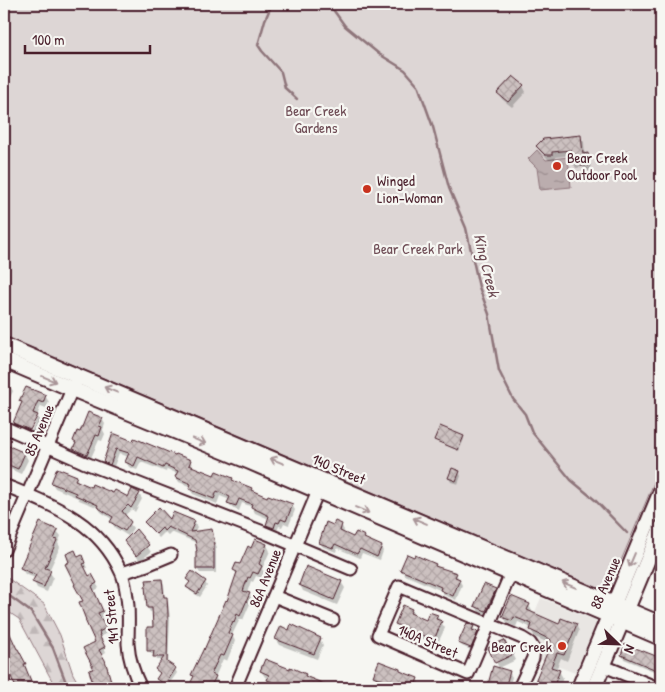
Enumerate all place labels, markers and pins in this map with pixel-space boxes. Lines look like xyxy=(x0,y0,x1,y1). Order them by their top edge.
place label: Bear Creek Outdoor Pool xyxy=(567,147,637,185)
marker: Bear Creek Outdoor Pool xyxy=(551,160,563,172)
place label: Winged Lion-Woman xyxy=(377,170,443,208)
marker: Winged Lion-Woman xyxy=(361,183,373,195)
place label: Bear Creek xyxy=(491,636,552,657)
marker: Bear Creek xyxy=(556,640,568,652)

